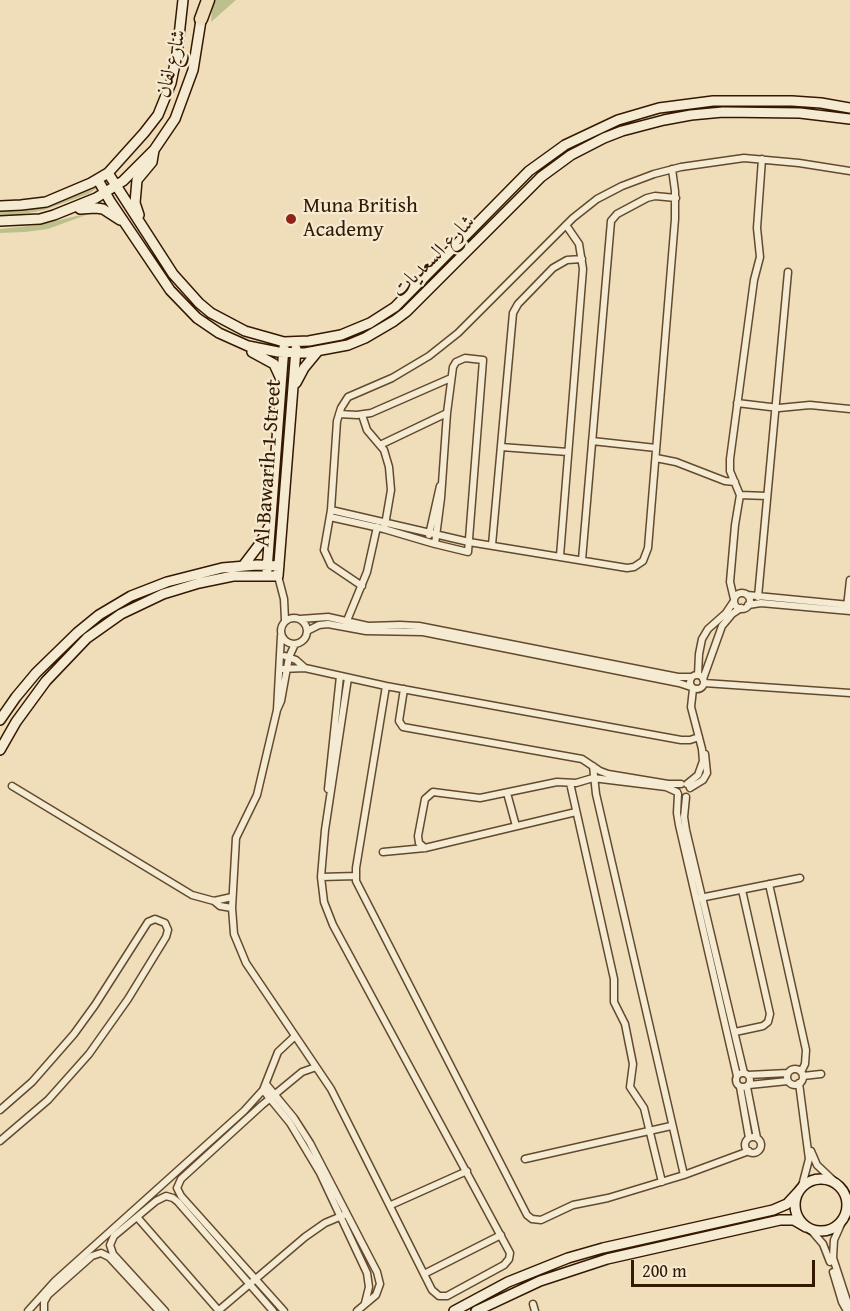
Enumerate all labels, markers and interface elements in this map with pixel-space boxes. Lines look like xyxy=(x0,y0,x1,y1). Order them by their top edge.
street label: شارع لفان xyxy=(151,27,193,101)
place label: Muna British Academy xyxy=(303,194,418,244)
street label: شارع السعديات xyxy=(387,210,481,304)
marker: Muna British Academy xyxy=(284,212,298,226)
street label: Al Bawarih 1 Street xyxy=(251,378,287,548)
scale bar xyxy=(634,1248,818,1286)
text: 200 m xyxy=(642,1257,687,1284)

